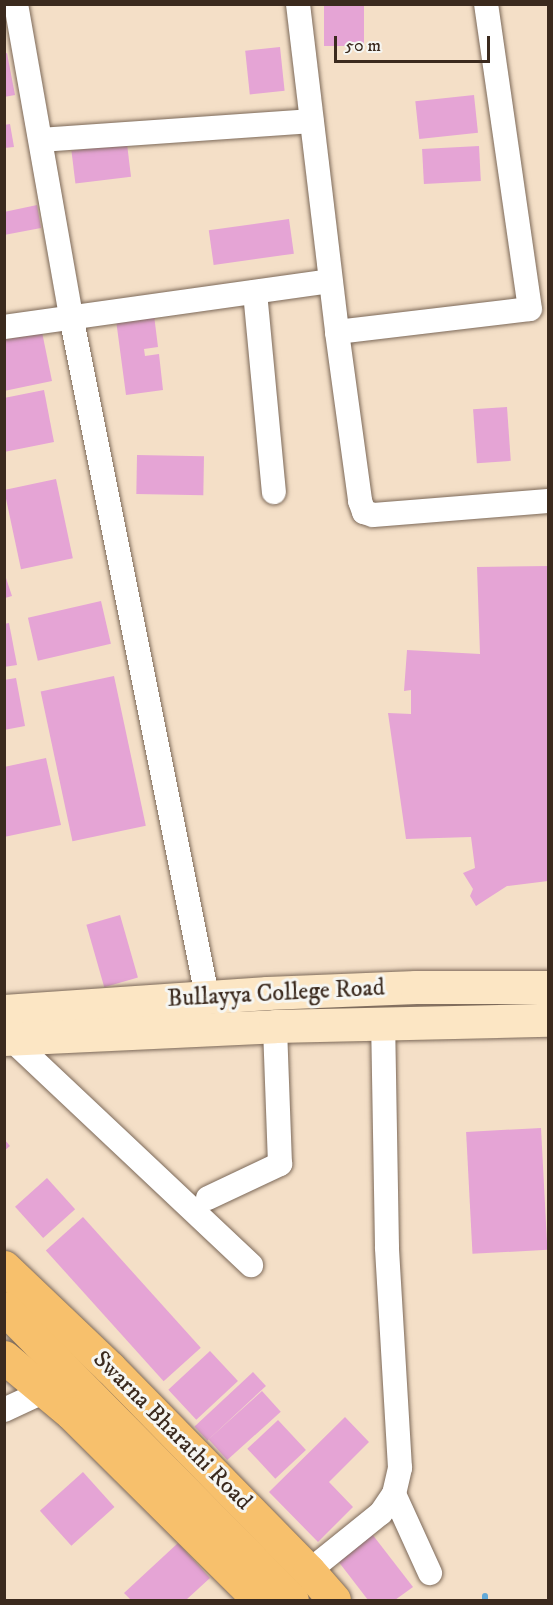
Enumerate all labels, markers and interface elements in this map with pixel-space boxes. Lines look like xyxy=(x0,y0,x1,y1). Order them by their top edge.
scale bar xyxy=(337,24,493,62)
text: 50 m xyxy=(345,35,381,57)
street label: Bullayya College Road xyxy=(167,974,385,1014)
street label: Swarna Bharathi Road xyxy=(87,1346,257,1516)

